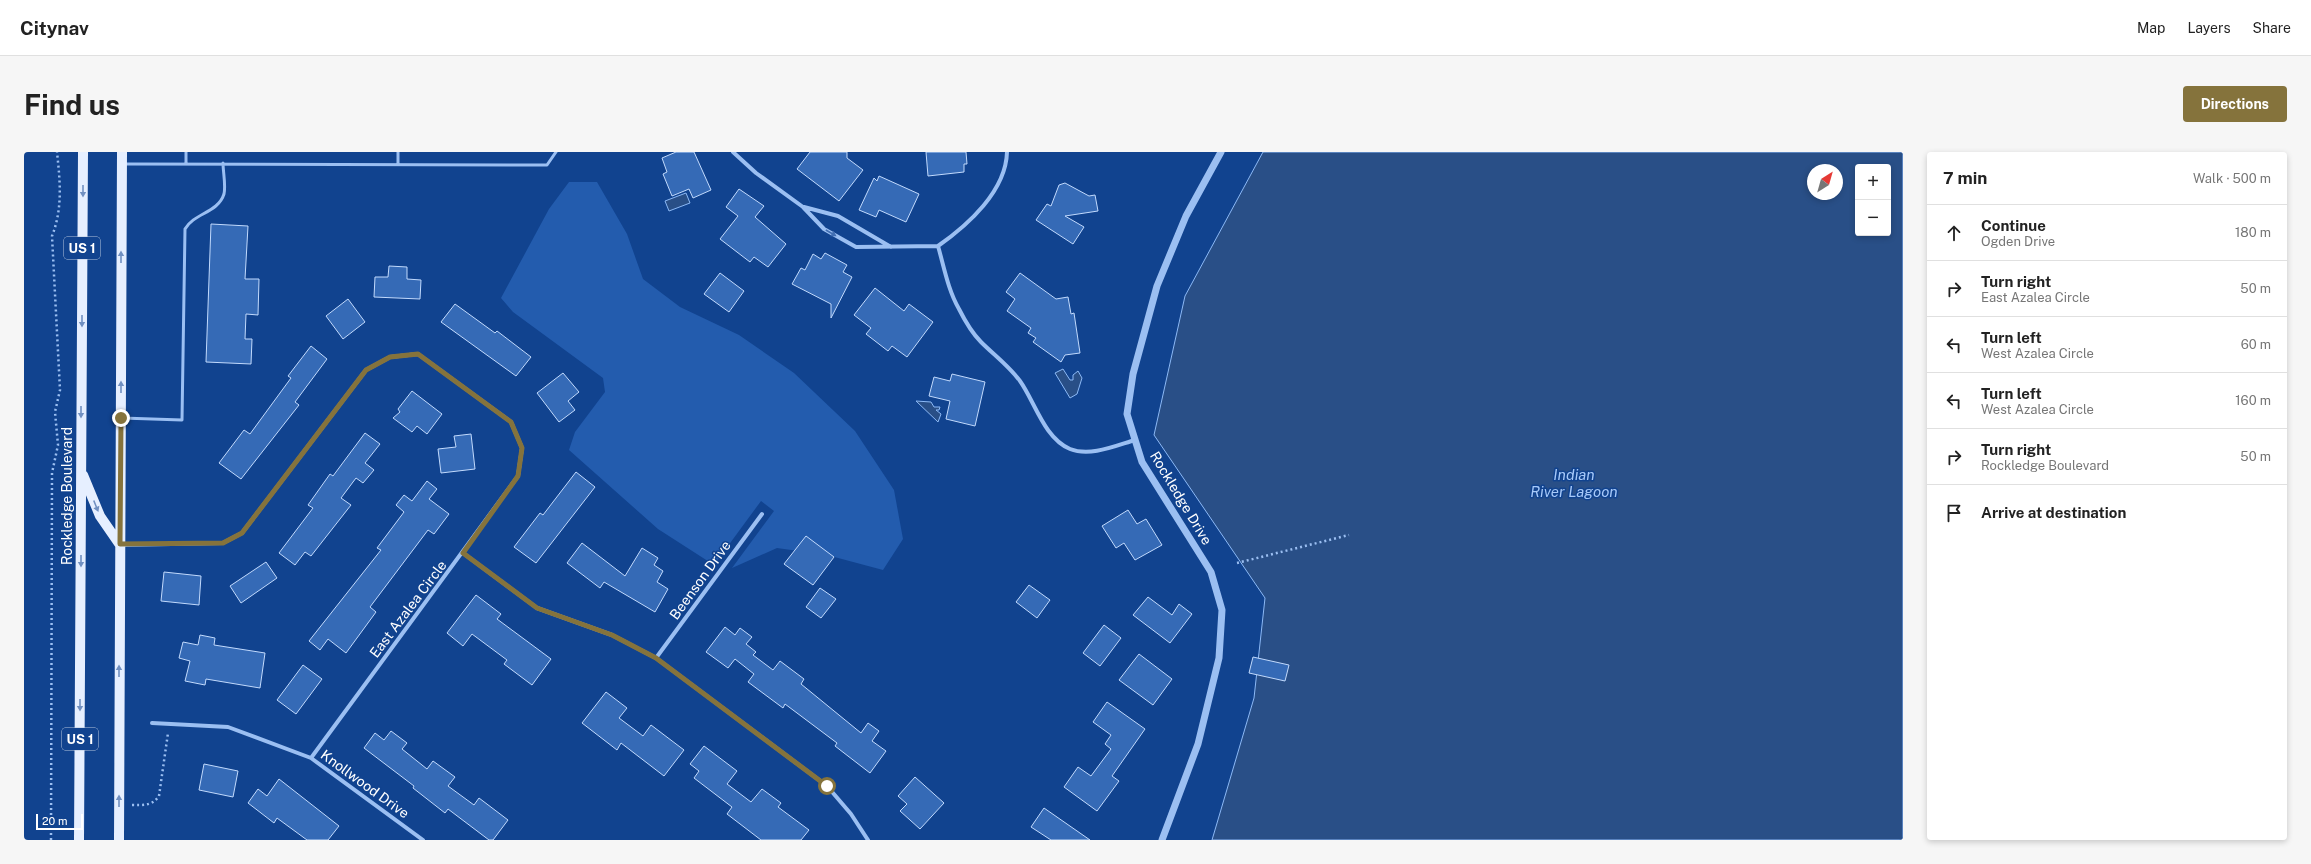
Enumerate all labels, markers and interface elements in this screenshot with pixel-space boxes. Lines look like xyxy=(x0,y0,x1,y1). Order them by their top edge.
text: Citynav xyxy=(20,17,89,39)
text: Map xyxy=(2137,20,2165,36)
text: Layers xyxy=(2187,20,2231,36)
text: Share xyxy=(2253,20,2291,36)
button: Directions xyxy=(2183,86,2287,122)
text: Find us xyxy=(24,88,120,121)
north arrow xyxy=(1807,164,1843,200)
map controls xyxy=(1855,164,1891,236)
button: + xyxy=(1855,164,1891,200)
text: 7 min xyxy=(1943,168,1987,188)
text: Walk · 500 m xyxy=(2193,171,2271,186)
one-way arrow xyxy=(79,185,86,197)
button: − xyxy=(1855,200,1891,236)
text: Continue xyxy=(1981,217,2046,234)
icon: ahead xyxy=(1943,222,1965,244)
text: 180 m xyxy=(2235,225,2271,240)
one-way arrow xyxy=(825,230,837,237)
text: Ogden Drive xyxy=(1981,234,2055,249)
road number: US 1 xyxy=(64,237,100,259)
one-way arrow xyxy=(118,250,124,263)
text: Turn right xyxy=(1981,273,2051,290)
icon: right xyxy=(1943,278,1965,300)
text: 50 m xyxy=(2240,281,2271,296)
text: East Azalea Circle xyxy=(1981,290,2090,305)
one-way arrow xyxy=(79,315,85,328)
text: Turn left xyxy=(1981,329,2042,346)
icon: left xyxy=(1943,334,1965,356)
text: 60 m xyxy=(2241,337,2271,352)
text: West Azalea Circle xyxy=(1981,346,2094,361)
one-way arrow xyxy=(118,380,124,393)
text: Turn left xyxy=(1981,385,2042,402)
icon: left xyxy=(1943,390,1965,412)
text: 160 m xyxy=(2235,393,2271,408)
text: West Azalea Circle xyxy=(1981,402,2094,417)
one-way arrow xyxy=(78,406,84,419)
route end xyxy=(112,409,130,427)
street label: Rockledge Boulevard xyxy=(59,427,75,565)
text: Turn right xyxy=(1981,441,2051,458)
icon: right xyxy=(1943,446,1965,468)
street label: Rockledge Drive xyxy=(1147,448,1215,548)
text: 50 m xyxy=(2240,449,2271,464)
text: Rockledge Boulevard xyxy=(1981,458,2109,473)
water label: Indian River Lagoon xyxy=(1530,466,1618,500)
one-way arrow xyxy=(93,501,99,513)
icon: arrive xyxy=(1943,502,1965,524)
text: Arrive at destination xyxy=(1981,504,2126,521)
street label: Beenson Drive xyxy=(666,538,734,622)
one-way arrow xyxy=(78,555,84,568)
street label: East Azalea Circle xyxy=(366,557,450,661)
one-way arrow xyxy=(116,664,122,677)
one-way arrow xyxy=(77,699,83,712)
road number: US 1 xyxy=(62,728,98,750)
street label: Knollwood Drive xyxy=(318,747,412,821)
route start xyxy=(818,777,836,795)
one-way arrow xyxy=(116,794,122,807)
scale bar xyxy=(36,812,83,831)
text: 20 m xyxy=(42,815,67,827)

